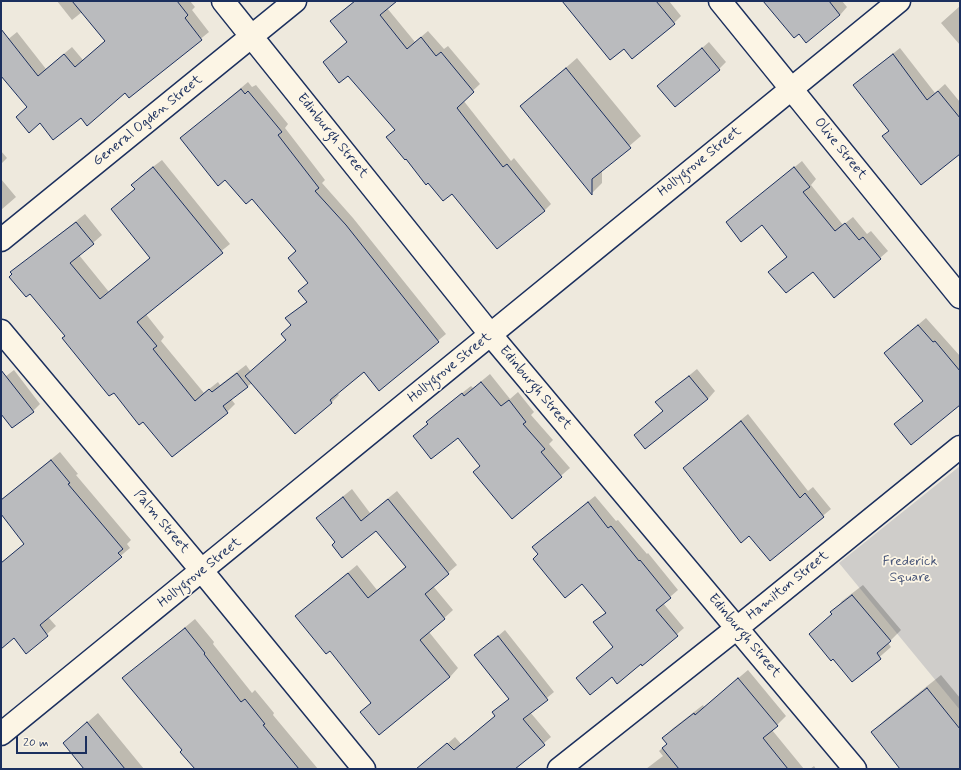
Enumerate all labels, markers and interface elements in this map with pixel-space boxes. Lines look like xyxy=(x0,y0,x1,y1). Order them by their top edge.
street label: General Ogden Street xyxy=(90,72,206,170)
street label: Edinburgh Street xyxy=(293,90,371,182)
street label: Olive Street xyxy=(810,115,870,183)
street label: Hollygrove Street xyxy=(655,123,745,201)
street label: Hollygrove Street xyxy=(405,329,495,407)
street label: Edinburgh Street xyxy=(495,343,575,433)
street label: Palm Street xyxy=(130,487,192,557)
street label: Hollygrove Street xyxy=(155,534,245,612)
street label: Hamilton Street xyxy=(744,548,832,624)
park label: Frederick Square xyxy=(883,554,937,586)
street label: Edinburgh Street xyxy=(704,591,784,681)
scale bar xyxy=(18,728,89,754)
text: 20 m xyxy=(23,735,49,751)

